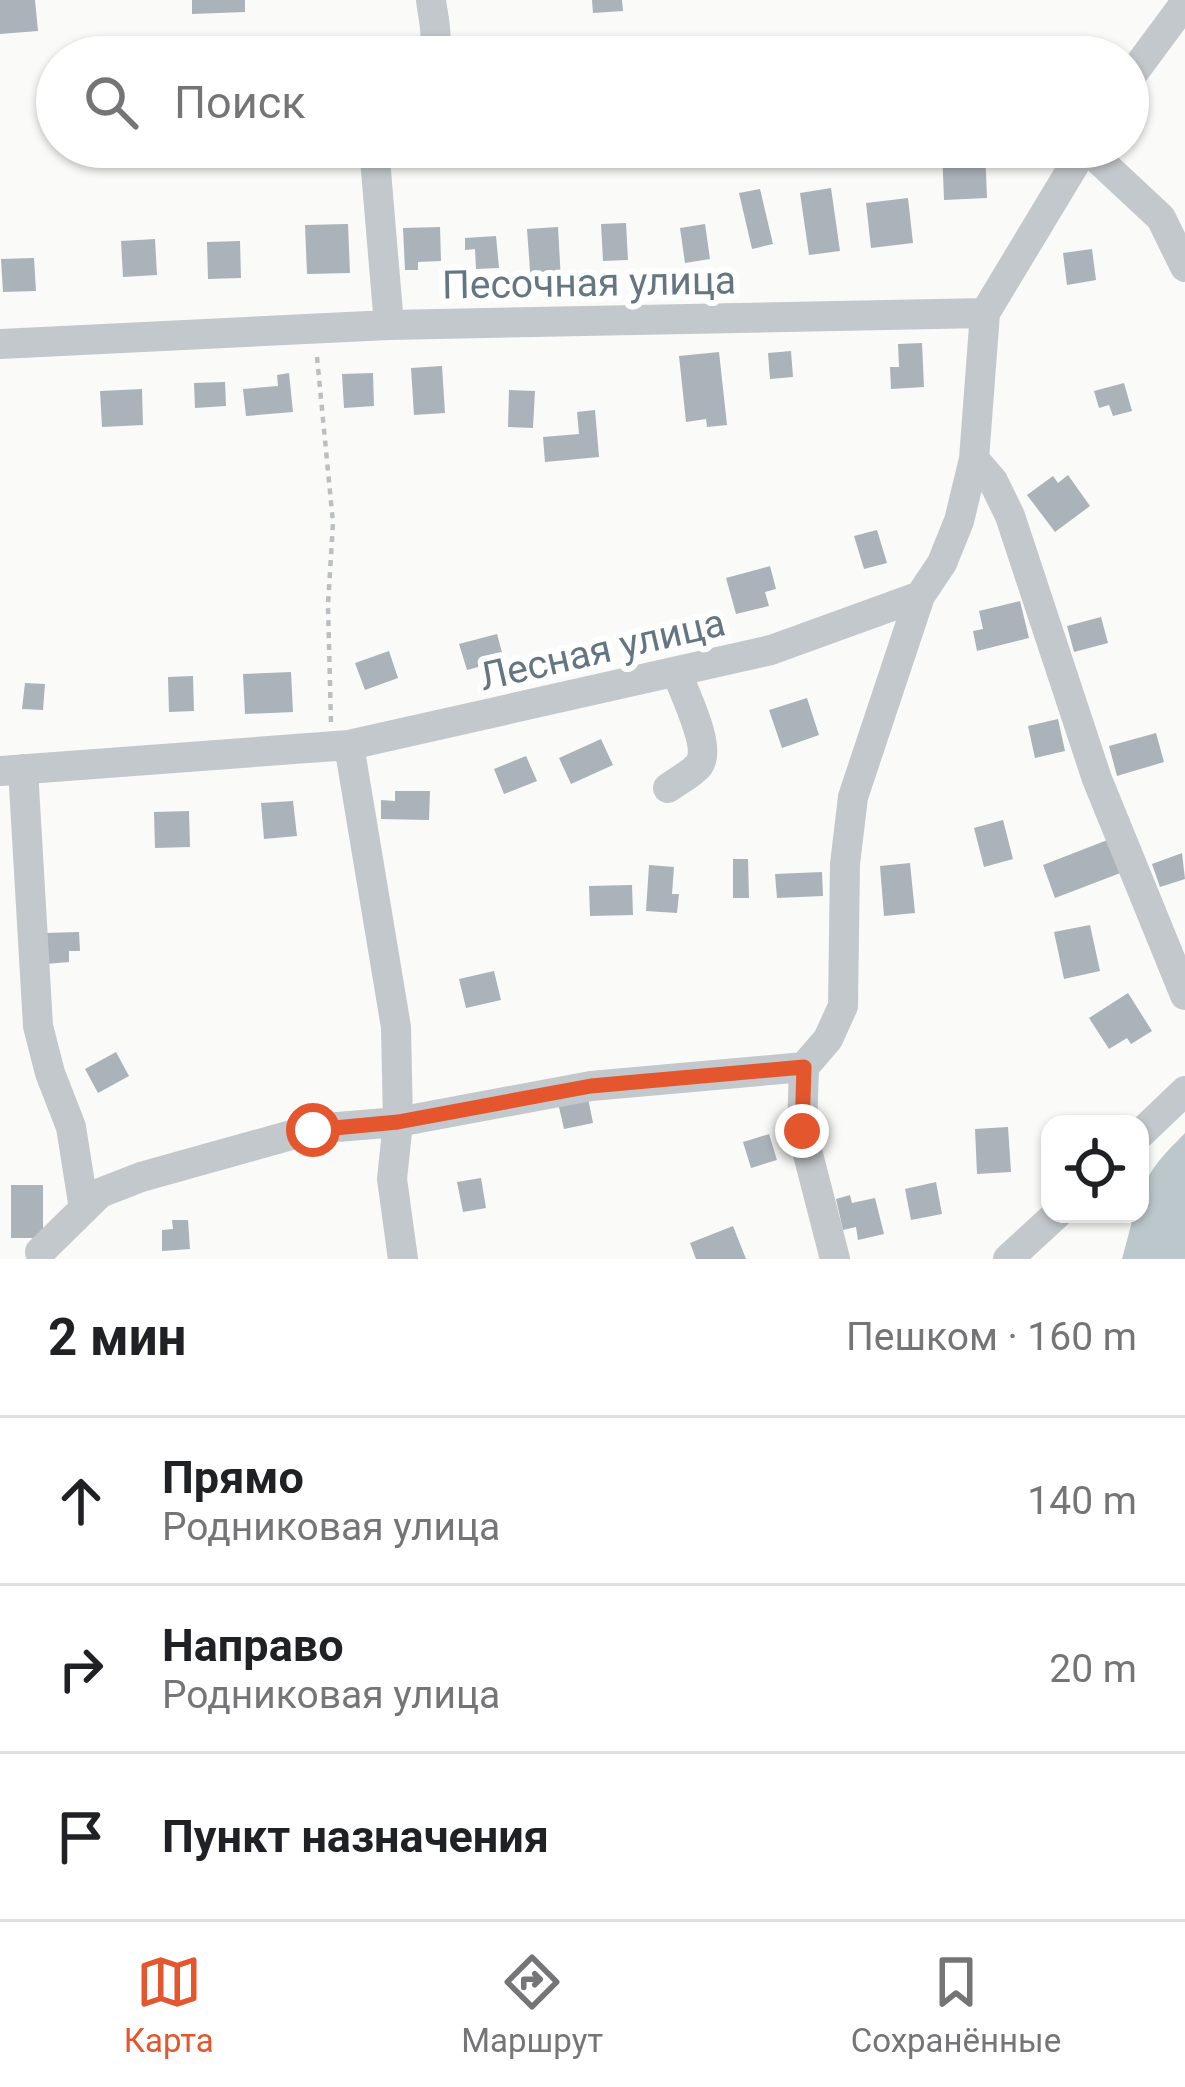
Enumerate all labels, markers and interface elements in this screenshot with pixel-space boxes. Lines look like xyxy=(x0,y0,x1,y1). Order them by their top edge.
search box xyxy=(36,36,1149,168)
icon: search xyxy=(78,69,144,135)
text: Поиск xyxy=(174,76,306,129)
street label: Песочная улица xyxy=(442,257,737,309)
street label: Лесная улица xyxy=(475,599,729,701)
route start xyxy=(286,1103,340,1157)
route end xyxy=(775,1104,829,1158)
map controls xyxy=(1041,1115,1149,1223)
button: locate xyxy=(1041,1115,1149,1223)
text: 2 мин xyxy=(48,1308,186,1367)
text: Пешком · 160 m xyxy=(846,1314,1137,1360)
text: Прямо xyxy=(162,1451,304,1504)
icon: ahead xyxy=(48,1468,114,1534)
text: 140 m xyxy=(1027,1478,1137,1524)
text: Родниковая улица xyxy=(162,1504,500,1550)
text: Направо xyxy=(162,1619,344,1672)
icon: right xyxy=(48,1636,114,1702)
text: 20 m xyxy=(1049,1646,1137,1692)
text: Родниковая улица xyxy=(162,1672,500,1718)
icon: arrive xyxy=(48,1804,114,1870)
text: Пункт назначения xyxy=(162,1810,549,1863)
tab: Карта xyxy=(124,1949,214,2060)
tab: Маршрут xyxy=(461,1949,603,2060)
tab: Сохранённые xyxy=(851,1949,1061,2060)

